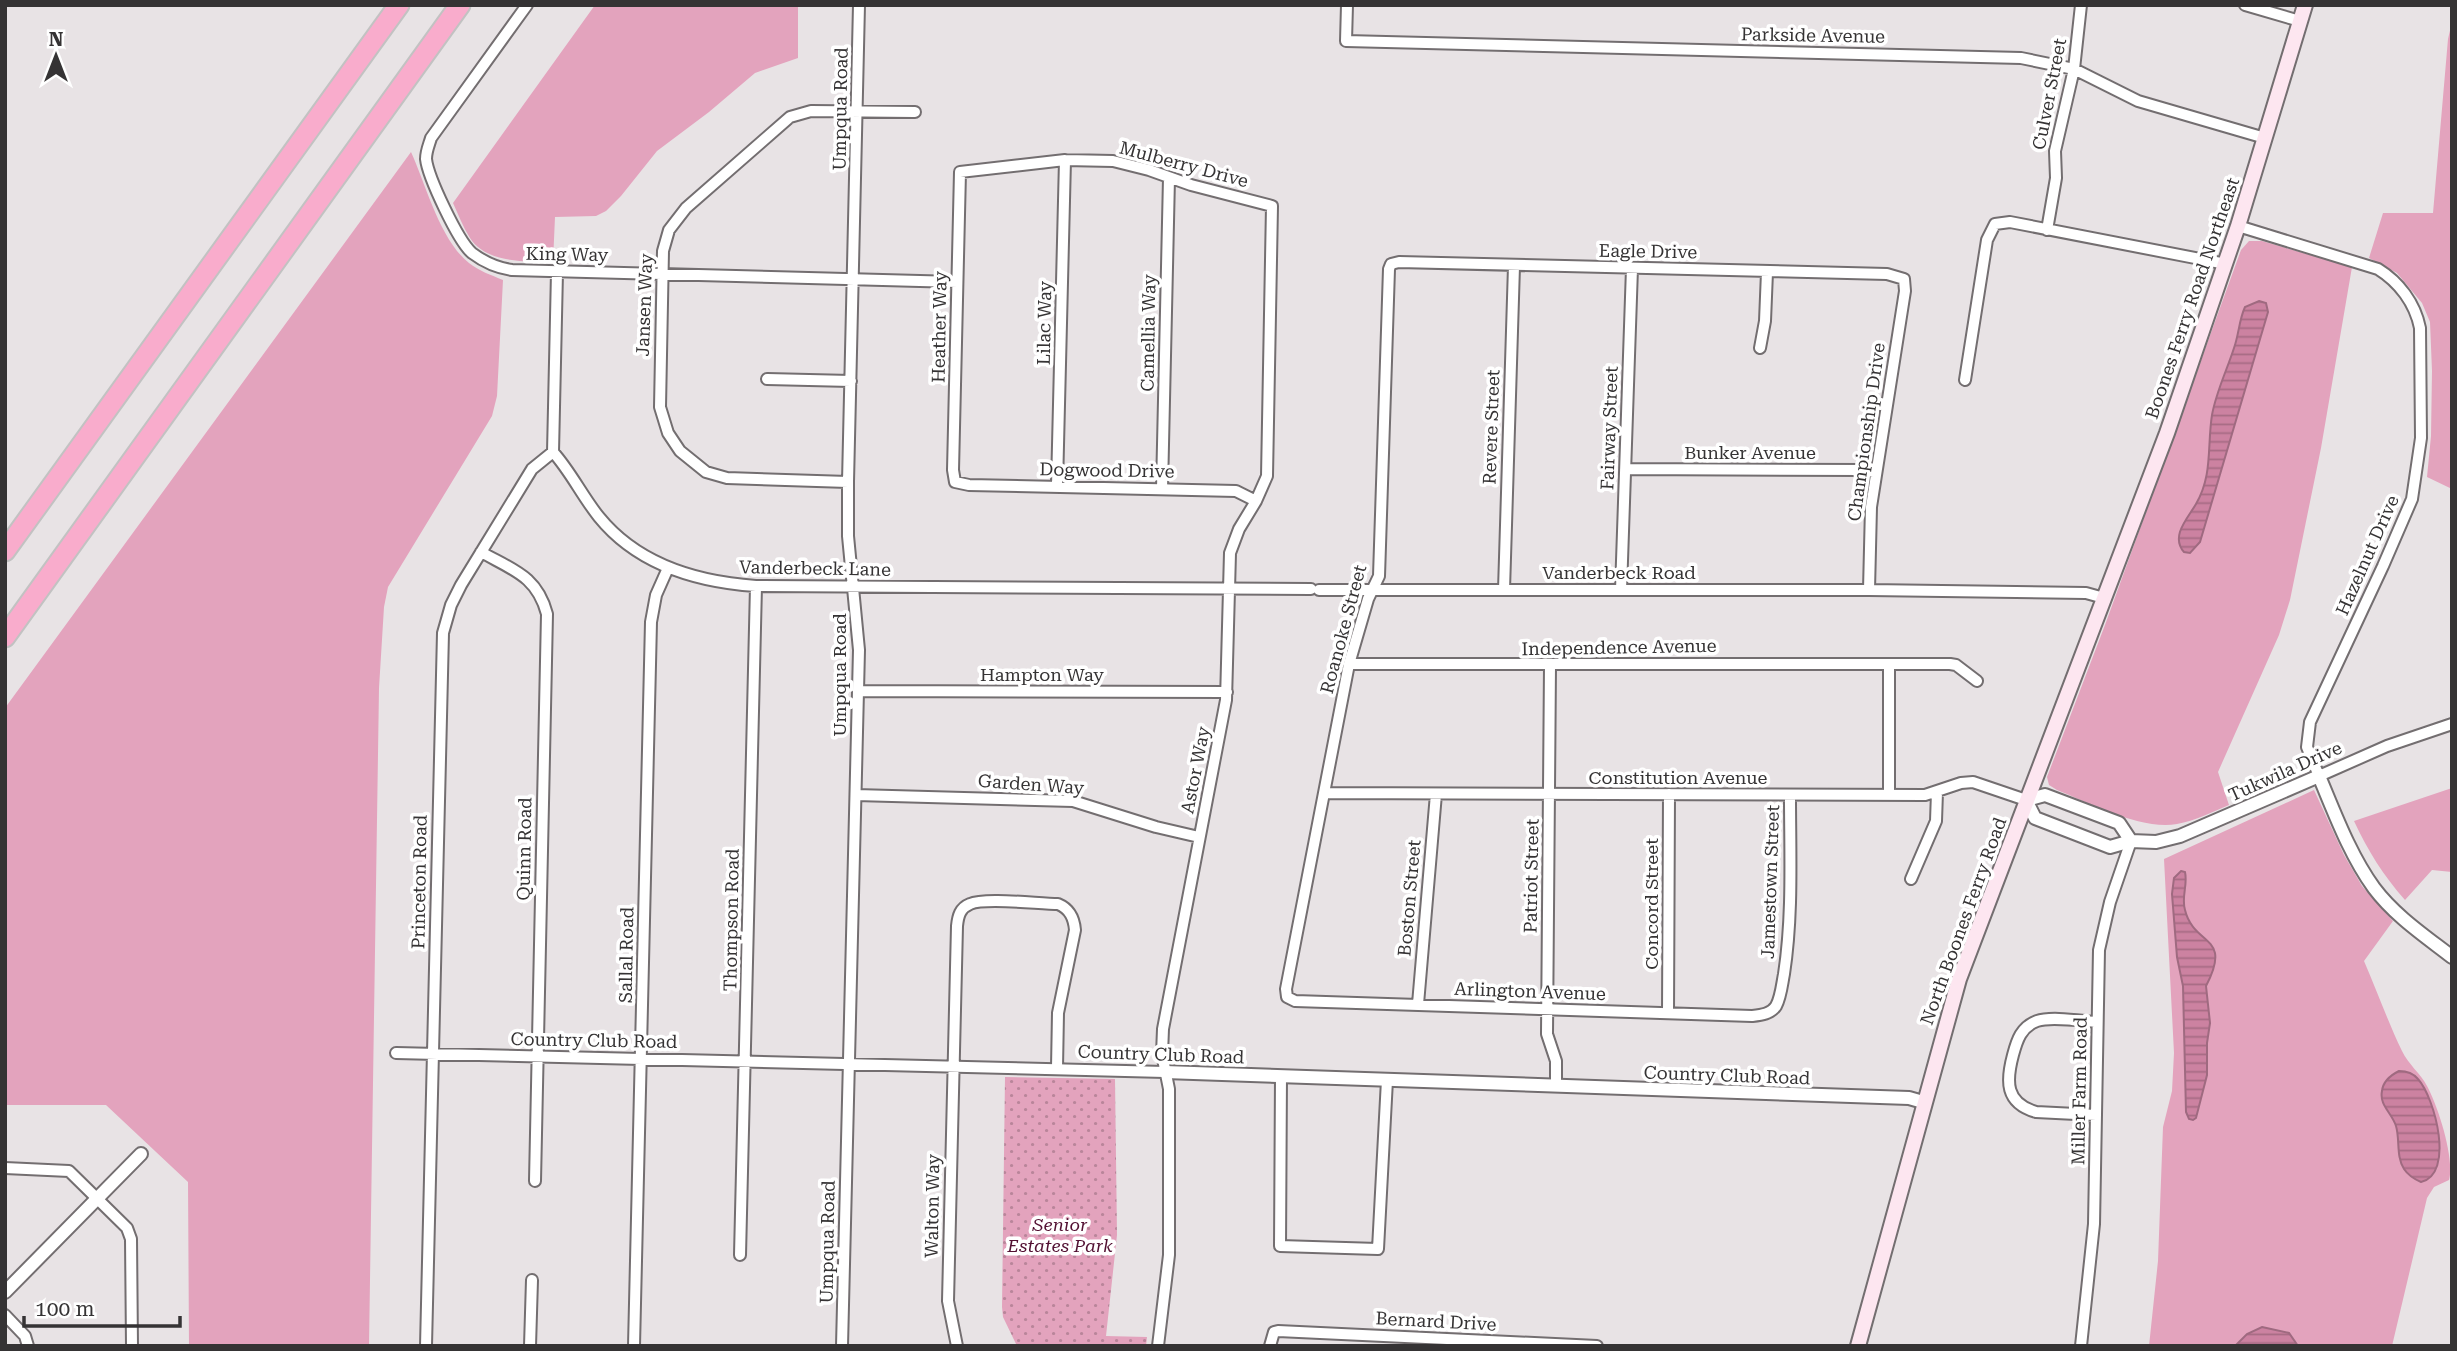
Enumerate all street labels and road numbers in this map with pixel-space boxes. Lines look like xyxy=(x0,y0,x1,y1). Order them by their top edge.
street label: Parkside Avenue xyxy=(1741,23,1885,47)
street label: Culver Street xyxy=(2028,36,2070,152)
street label: Umpqua Road xyxy=(828,47,852,171)
street label: Mulberry Drive xyxy=(1117,137,1251,191)
street label: Boones Ferry Road Northeast xyxy=(2141,174,2243,421)
street label: Eagle Drive xyxy=(1599,240,1698,262)
street label: King Way xyxy=(525,243,609,265)
street label: Jansen Way xyxy=(632,253,656,357)
street label: Heather Way xyxy=(928,271,950,383)
street label: Camellia Way xyxy=(1136,274,1160,392)
street label: Lilac Way xyxy=(1033,280,1055,365)
street label: Championship Drive xyxy=(1843,341,1889,523)
street label: Fairway Street xyxy=(1596,365,1622,490)
street label: Revere Street xyxy=(1478,369,1504,485)
street label: Bunker Avenue xyxy=(1684,442,1816,463)
street label: Dogwood Drive xyxy=(1039,458,1175,482)
street label: Hazelnut Drive xyxy=(2331,492,2403,618)
street label: Vanderbeck Lane xyxy=(739,556,891,580)
street label: Roanoke Street xyxy=(1316,562,1370,696)
street label: Vanderbeck Road xyxy=(1542,562,1696,583)
street label: Umpqua Road xyxy=(829,613,850,737)
street label: Independence Avenue xyxy=(1521,635,1717,659)
street label: Hampton Way xyxy=(980,664,1104,685)
street label: Astor Way xyxy=(1176,724,1214,815)
street label: Tukwila Drive xyxy=(2225,737,2345,805)
street label: Constitution Avenue xyxy=(1589,767,1768,788)
street label: Garden Way xyxy=(977,770,1085,798)
street label: Quinn Road xyxy=(513,797,535,901)
street label: Jamestown Street xyxy=(1757,804,1783,959)
street label: Princeton Road xyxy=(407,814,431,949)
street label: North Boones Ferry Road xyxy=(1916,814,2010,1028)
street label: Patriot Street xyxy=(1520,818,1543,933)
street label: Boston Street xyxy=(1393,838,1425,957)
street label: Concord Street xyxy=(1641,838,1662,970)
street label: Thompson Road xyxy=(719,848,743,992)
street label: Sallal Road xyxy=(615,906,637,1003)
street label: Arlington Avenue xyxy=(1454,978,1606,1004)
street label: Miller Farm Road xyxy=(2067,1016,2091,1165)
street label: Country Club Road xyxy=(511,1028,678,1052)
street label: Country Club Road xyxy=(1077,1041,1245,1067)
street label: Country Club Road xyxy=(1643,1062,1811,1088)
street label: Walton Way xyxy=(921,1153,943,1258)
street label: Umpqua Road xyxy=(815,1180,839,1304)
street label: Bernard Drive xyxy=(1375,1307,1497,1335)

